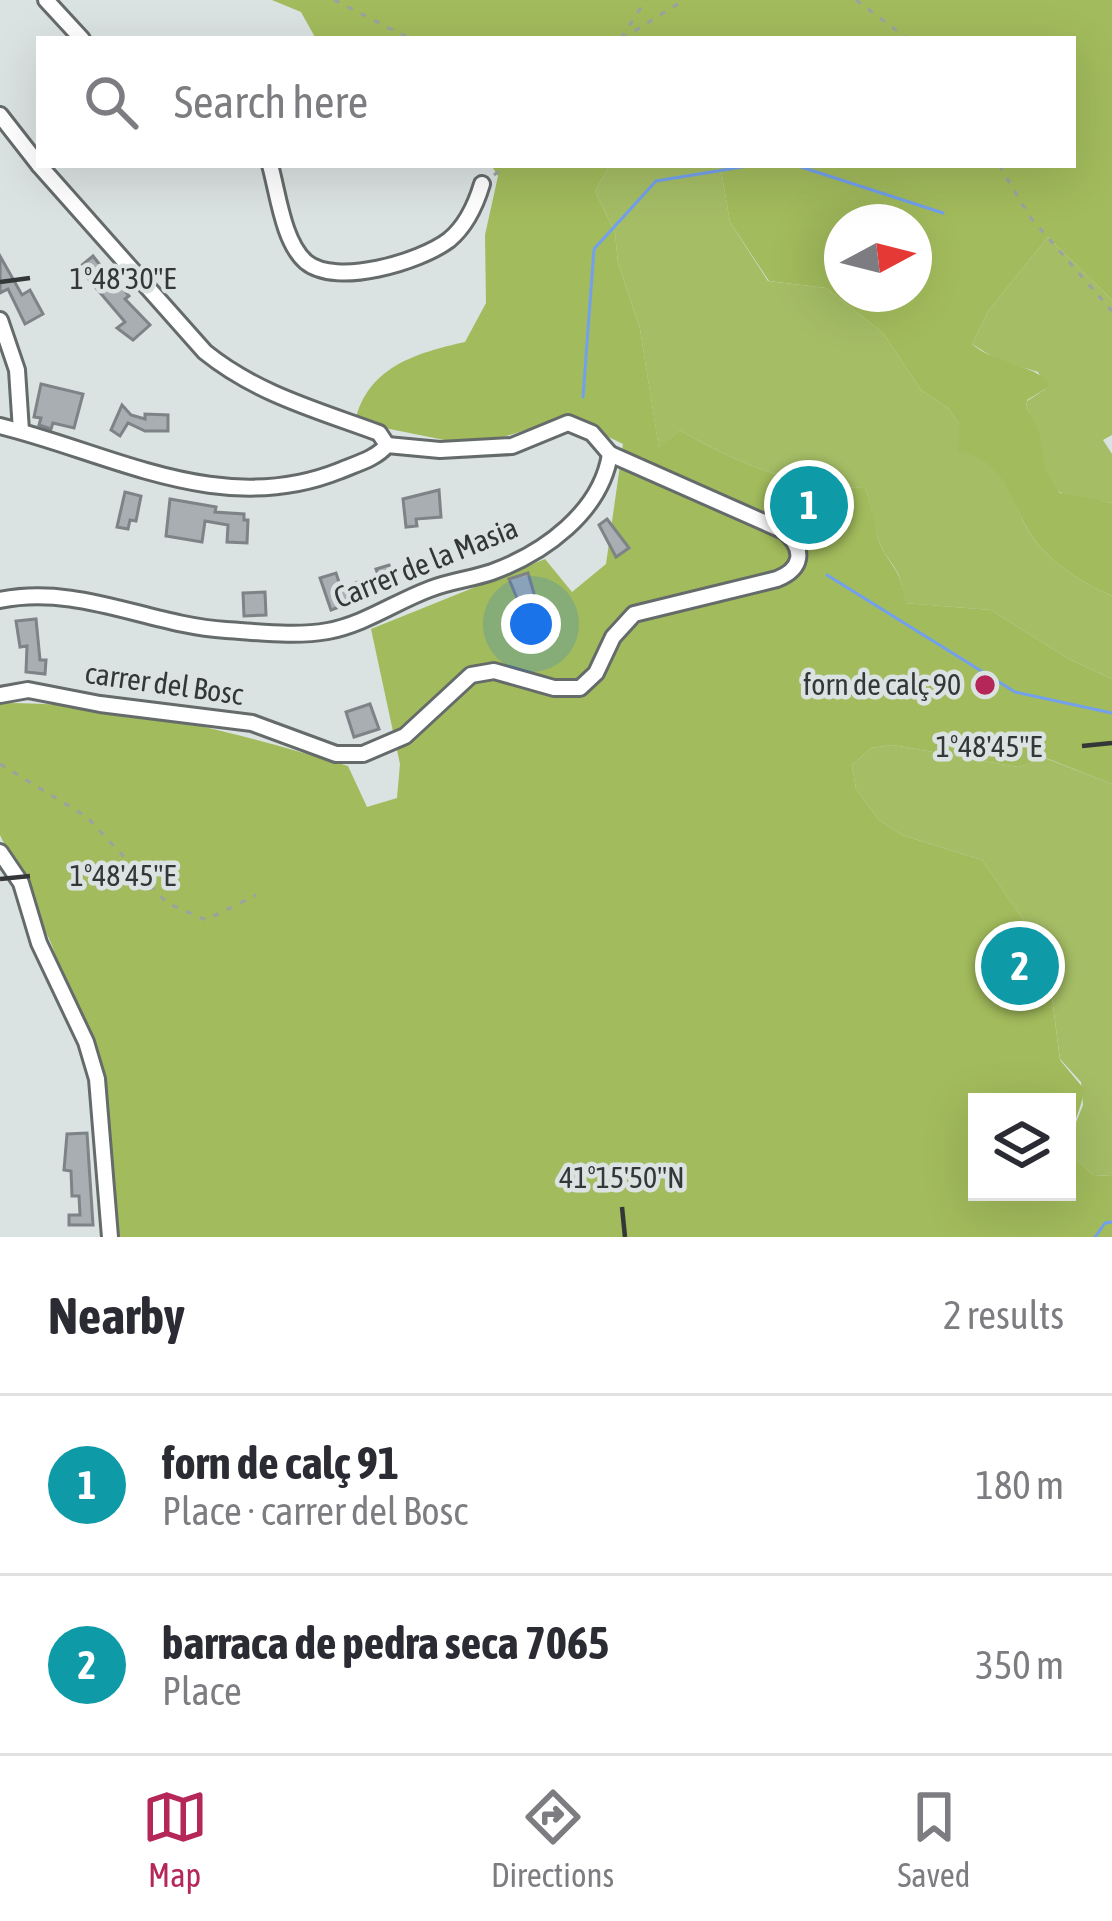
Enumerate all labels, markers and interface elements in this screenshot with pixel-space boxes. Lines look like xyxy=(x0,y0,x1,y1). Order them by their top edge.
search box xyxy=(36,36,1076,168)
icon: search xyxy=(78,69,144,135)
text: Search here xyxy=(174,76,368,128)
north arrow xyxy=(824,204,932,312)
text: 1°48'30"E xyxy=(70,261,176,295)
pin: 1 xyxy=(770,460,848,550)
street label: Carrer de la Masia xyxy=(329,510,522,614)
your location xyxy=(501,594,561,654)
street label: carrer del Bosc xyxy=(83,655,246,711)
place label: forn de calç 90 xyxy=(803,667,961,701)
marker: forn de calç 90 xyxy=(972,672,998,698)
text: 1°48'45"E xyxy=(936,729,1042,763)
text: 1°48'45"E xyxy=(70,858,176,892)
pin: 2 xyxy=(981,921,1059,1011)
map controls xyxy=(968,1093,1076,1201)
button: layers xyxy=(968,1093,1076,1201)
text: 41°15'50"N xyxy=(559,1160,685,1194)
text: Nearby xyxy=(48,1286,185,1345)
text: 2 results xyxy=(943,1293,1064,1337)
text: forn de calç 91 xyxy=(162,1437,399,1489)
text: 1 xyxy=(78,1463,96,1507)
text: 180 m xyxy=(976,1463,1064,1507)
text: Place · carrer del Bosc xyxy=(162,1489,468,1533)
text: barraca de pedra seca 7065 xyxy=(162,1617,609,1669)
text: 2 xyxy=(78,1643,96,1687)
text: 350 m xyxy=(976,1643,1064,1687)
text: Place xyxy=(162,1669,242,1713)
tab: Map xyxy=(142,1784,208,1894)
tab: Directions xyxy=(491,1784,614,1894)
tab: Saved xyxy=(897,1784,970,1894)

